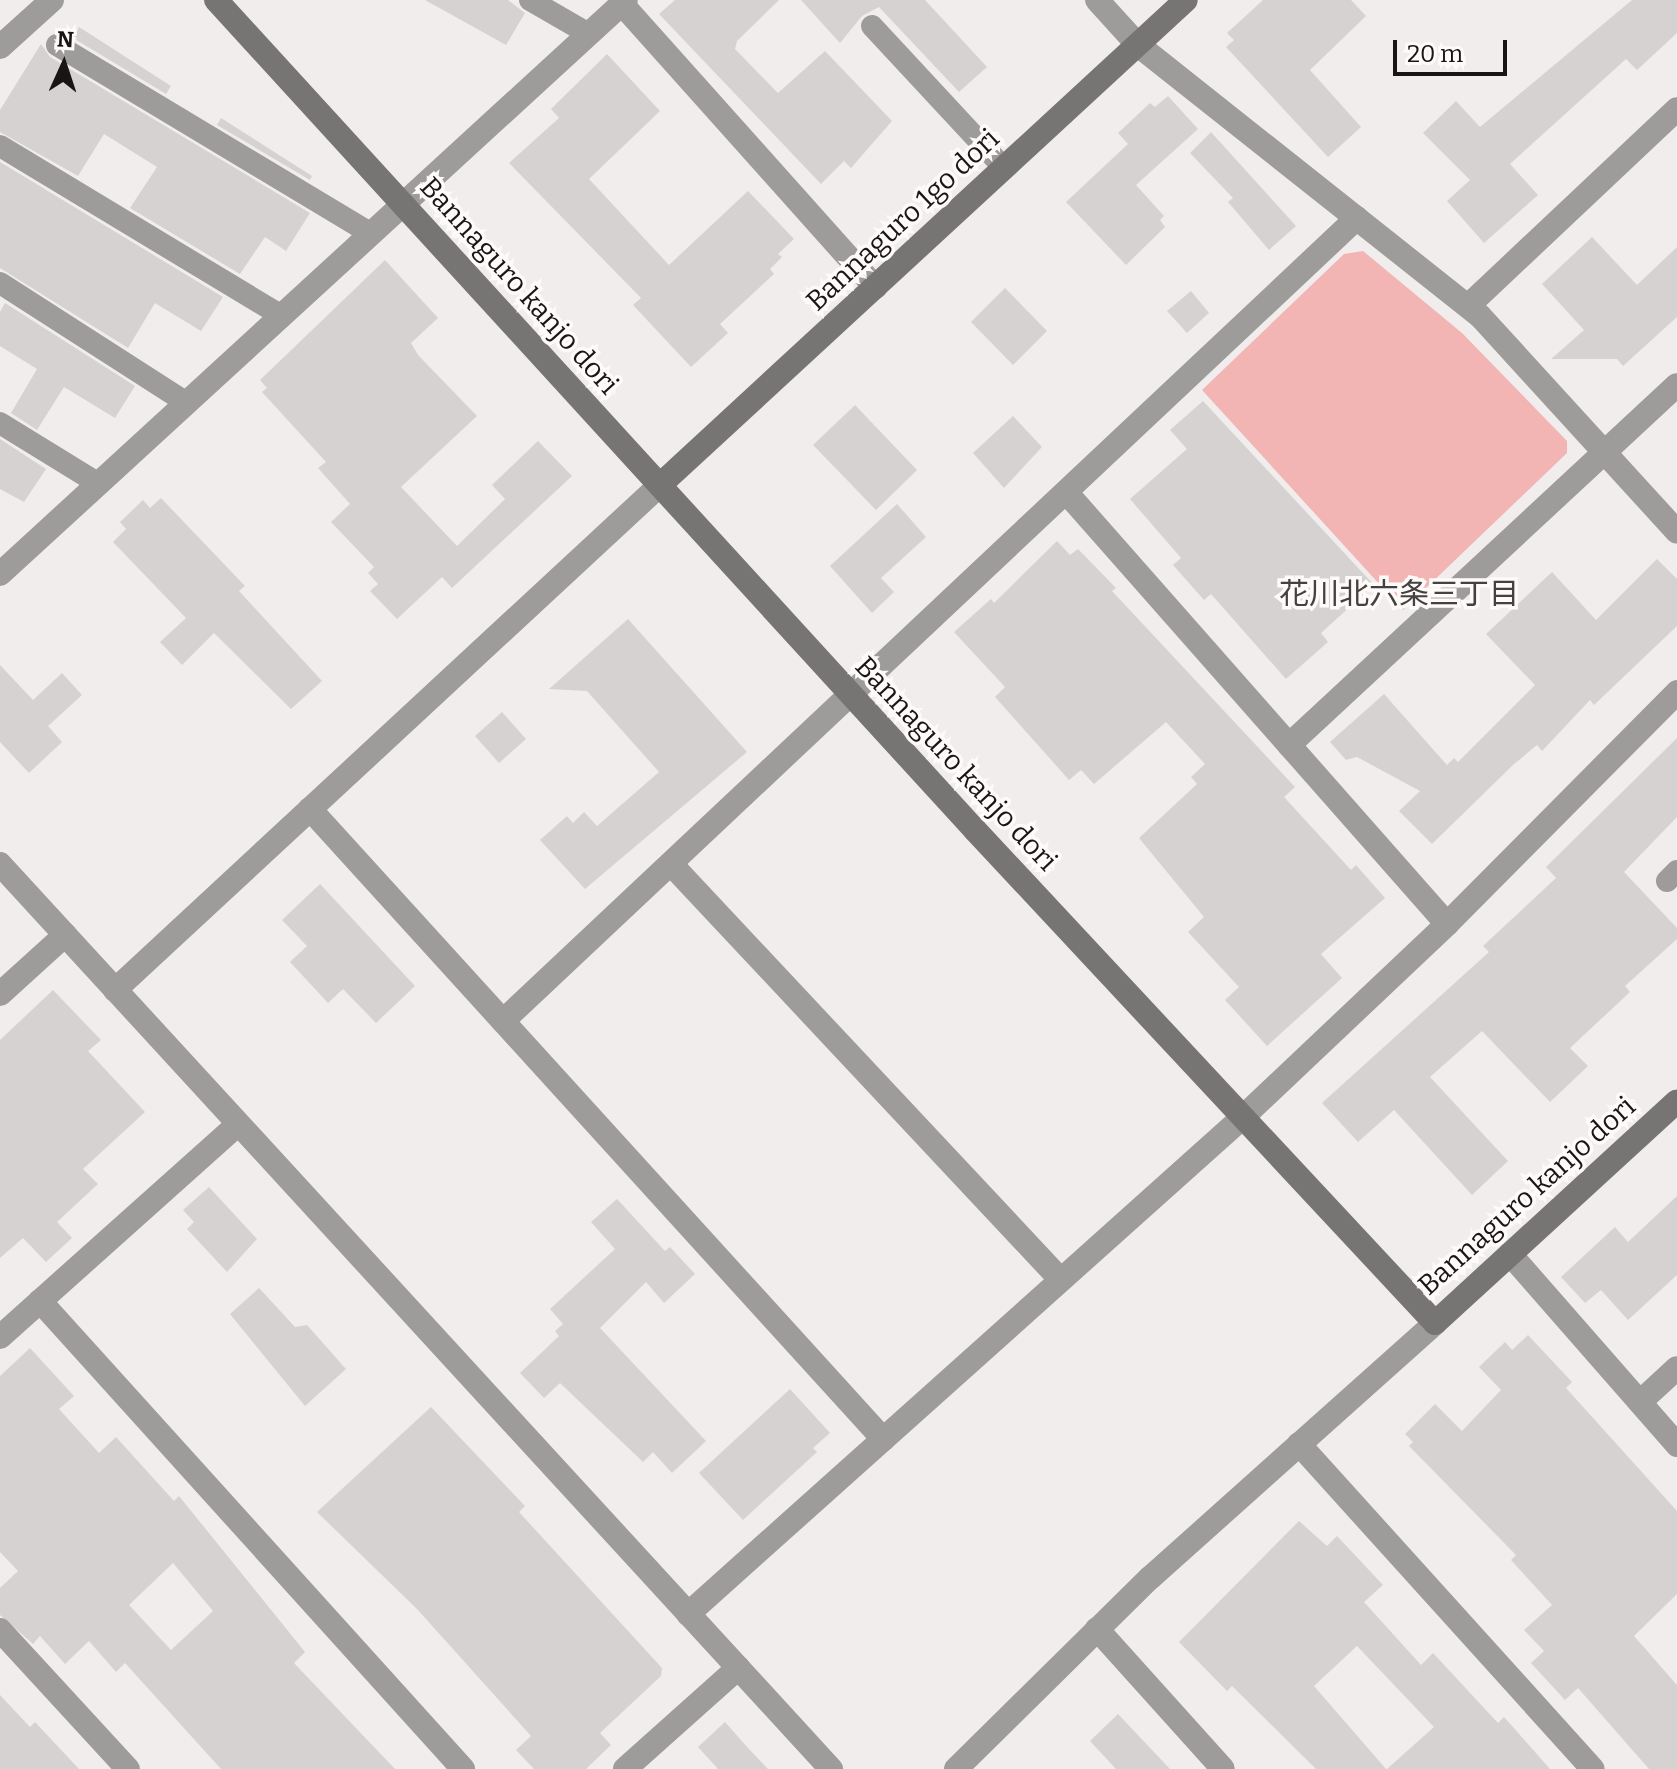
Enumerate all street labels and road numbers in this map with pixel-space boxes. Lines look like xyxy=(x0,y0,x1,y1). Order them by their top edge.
street label: Bannaguro 1go dori xyxy=(800,122,1006,318)
street label: Bannaguro kanjo dori xyxy=(413,171,625,401)
street label: Bannaguro kanjo dori xyxy=(848,650,1064,878)
street label: Bannaguro kanjo dori xyxy=(1412,1090,1642,1302)

